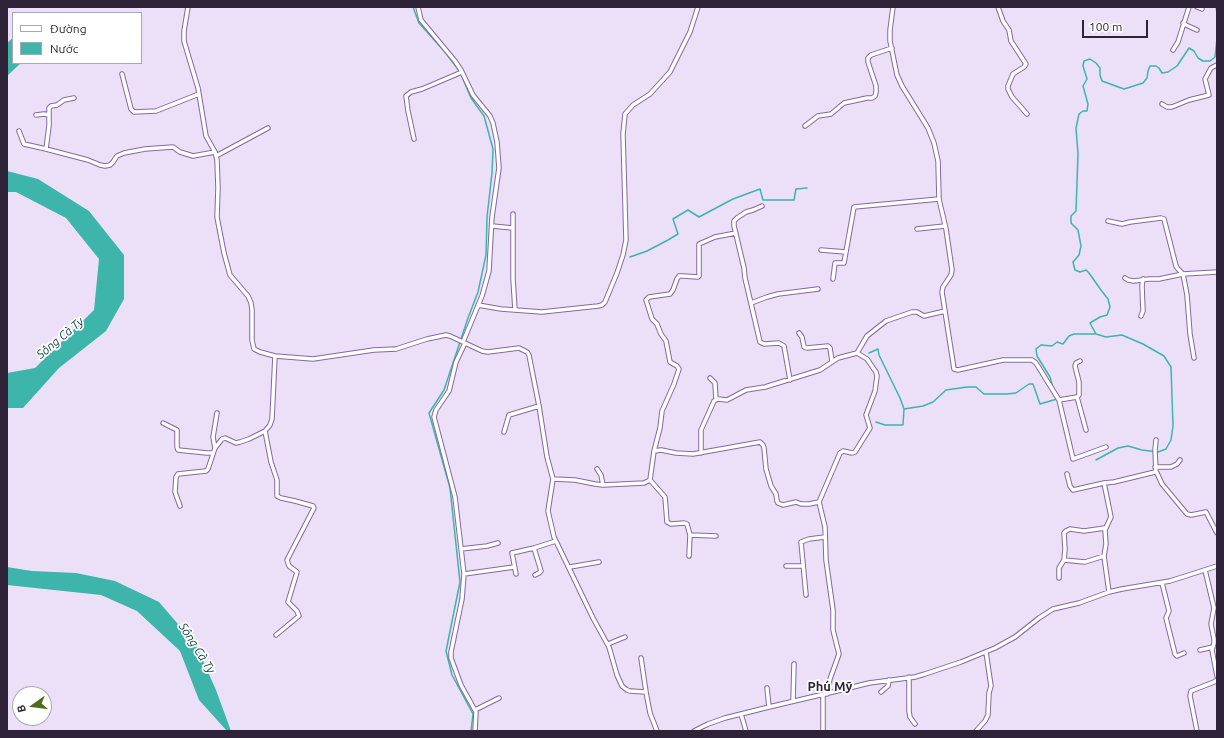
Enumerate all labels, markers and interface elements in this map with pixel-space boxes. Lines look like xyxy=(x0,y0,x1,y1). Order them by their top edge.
legend xyxy=(12,12,142,64)
scale bar xyxy=(1084,12,1150,38)
text: 100 m xyxy=(1089,20,1122,33)
text: Đường xyxy=(50,22,87,35)
text: Nước xyxy=(50,42,78,55)
water label: Sông Cà Ty xyxy=(34,314,86,362)
water label: Sông Cà Ty xyxy=(176,620,218,676)
district label: Phú Mỹ xyxy=(808,679,852,695)
north arrow xyxy=(12,686,52,726)
text: B xyxy=(15,704,28,714)

